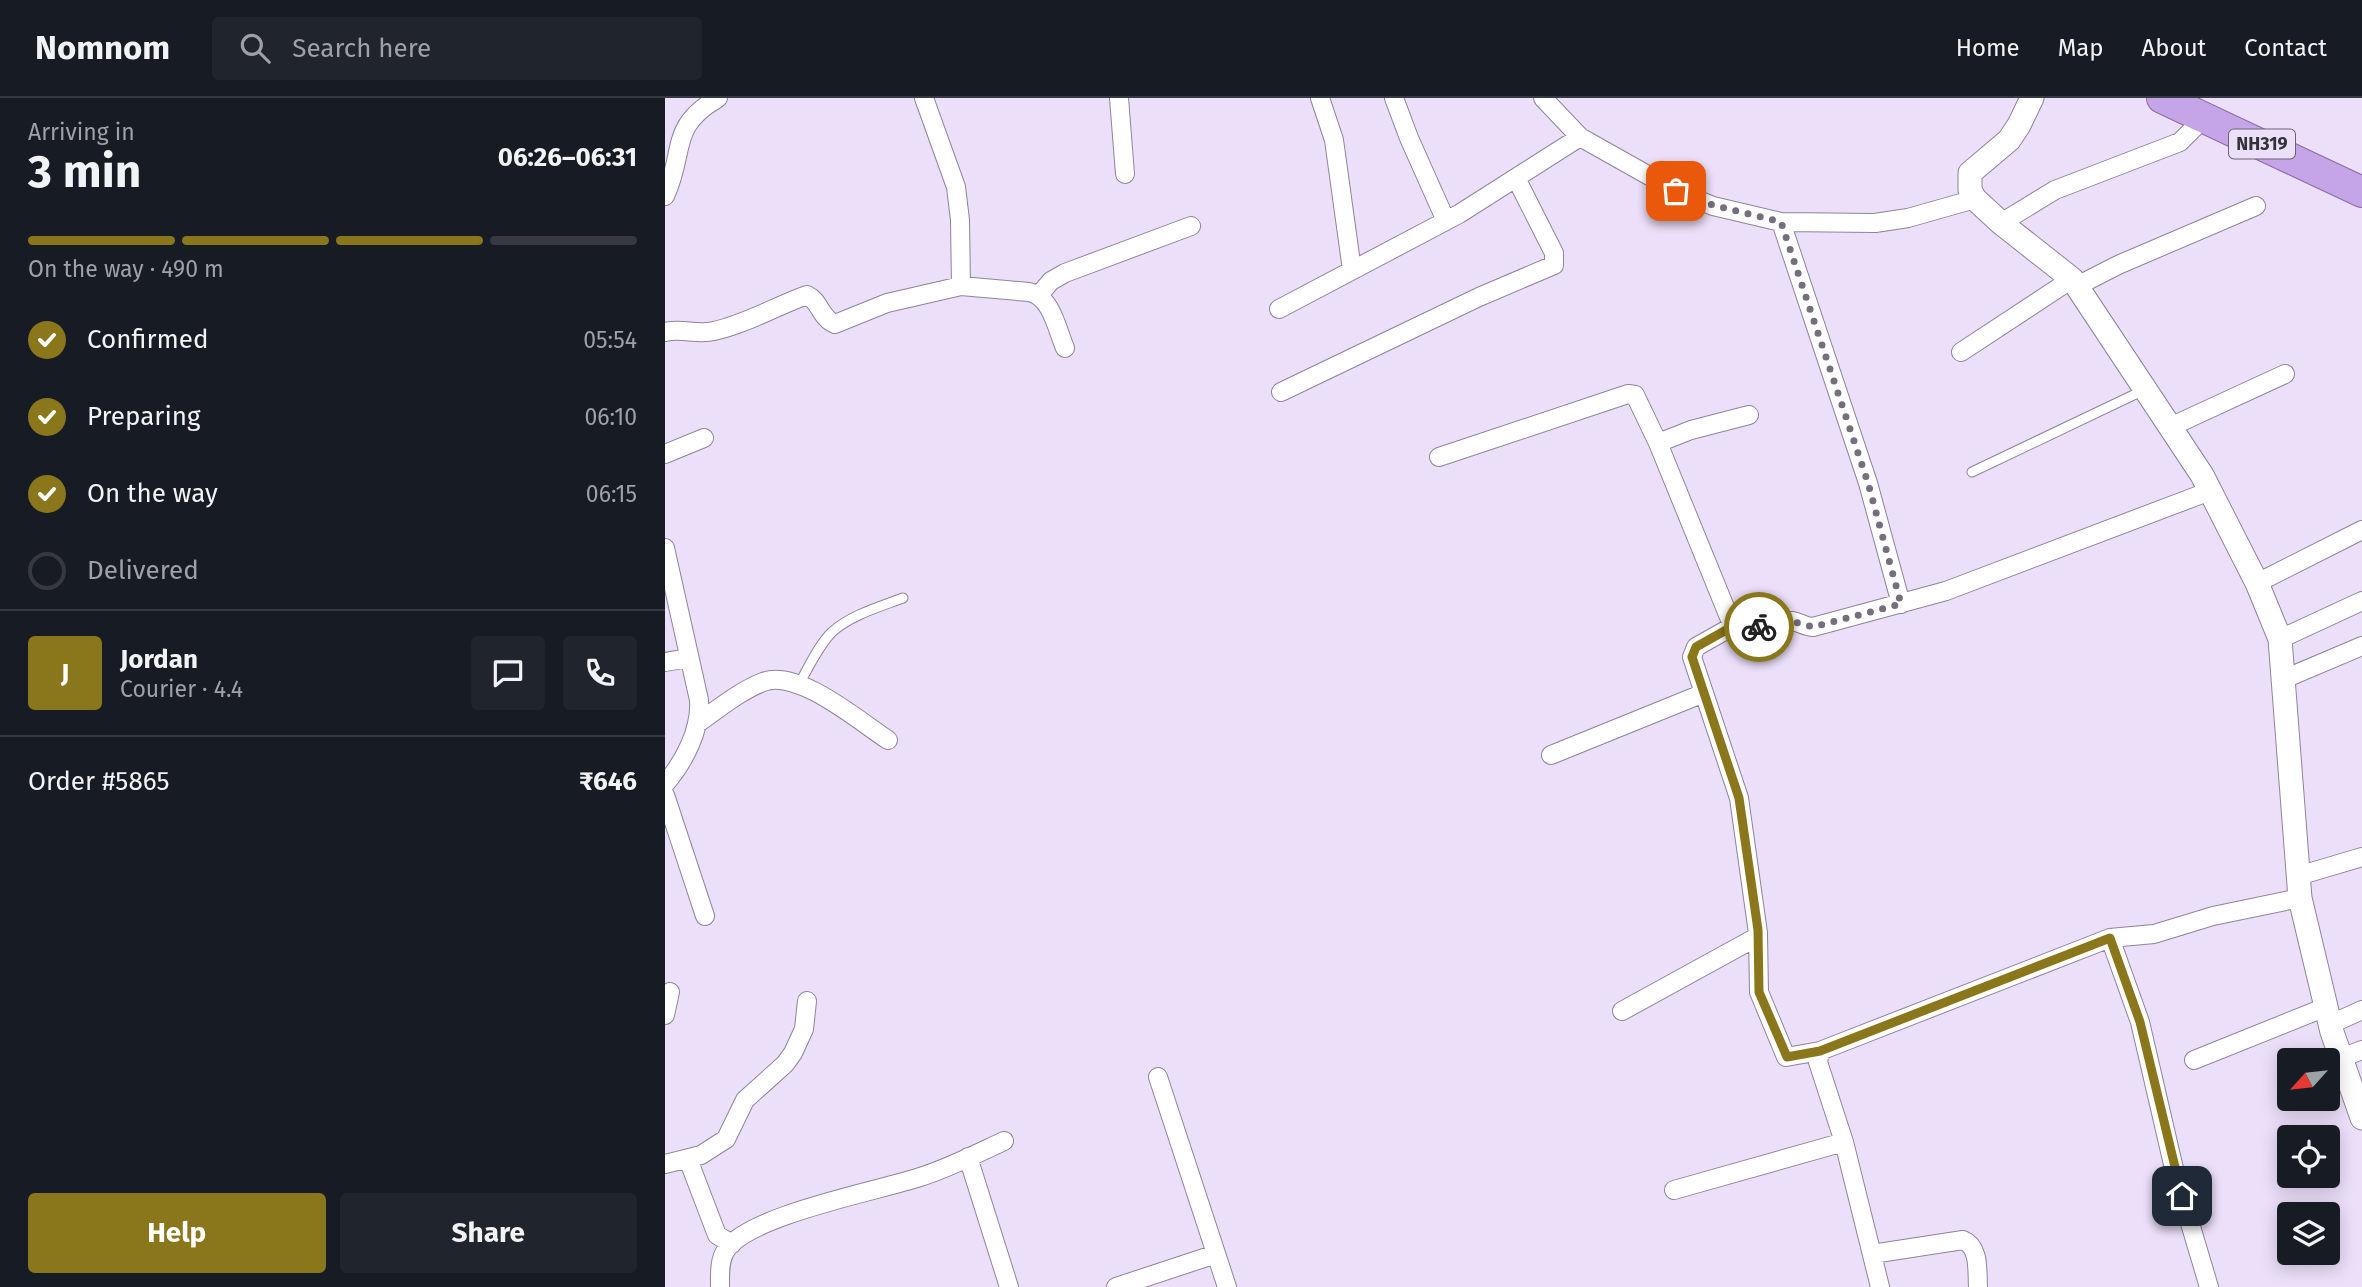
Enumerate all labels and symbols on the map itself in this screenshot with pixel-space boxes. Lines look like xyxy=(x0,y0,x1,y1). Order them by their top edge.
road number: NH319 xyxy=(2229,130,2295,158)
pin xyxy=(1646,161,1706,221)
courier xyxy=(1724,592,1794,662)
north arrow xyxy=(2277,1048,2340,1111)
pin xyxy=(2152,1166,2212,1226)

